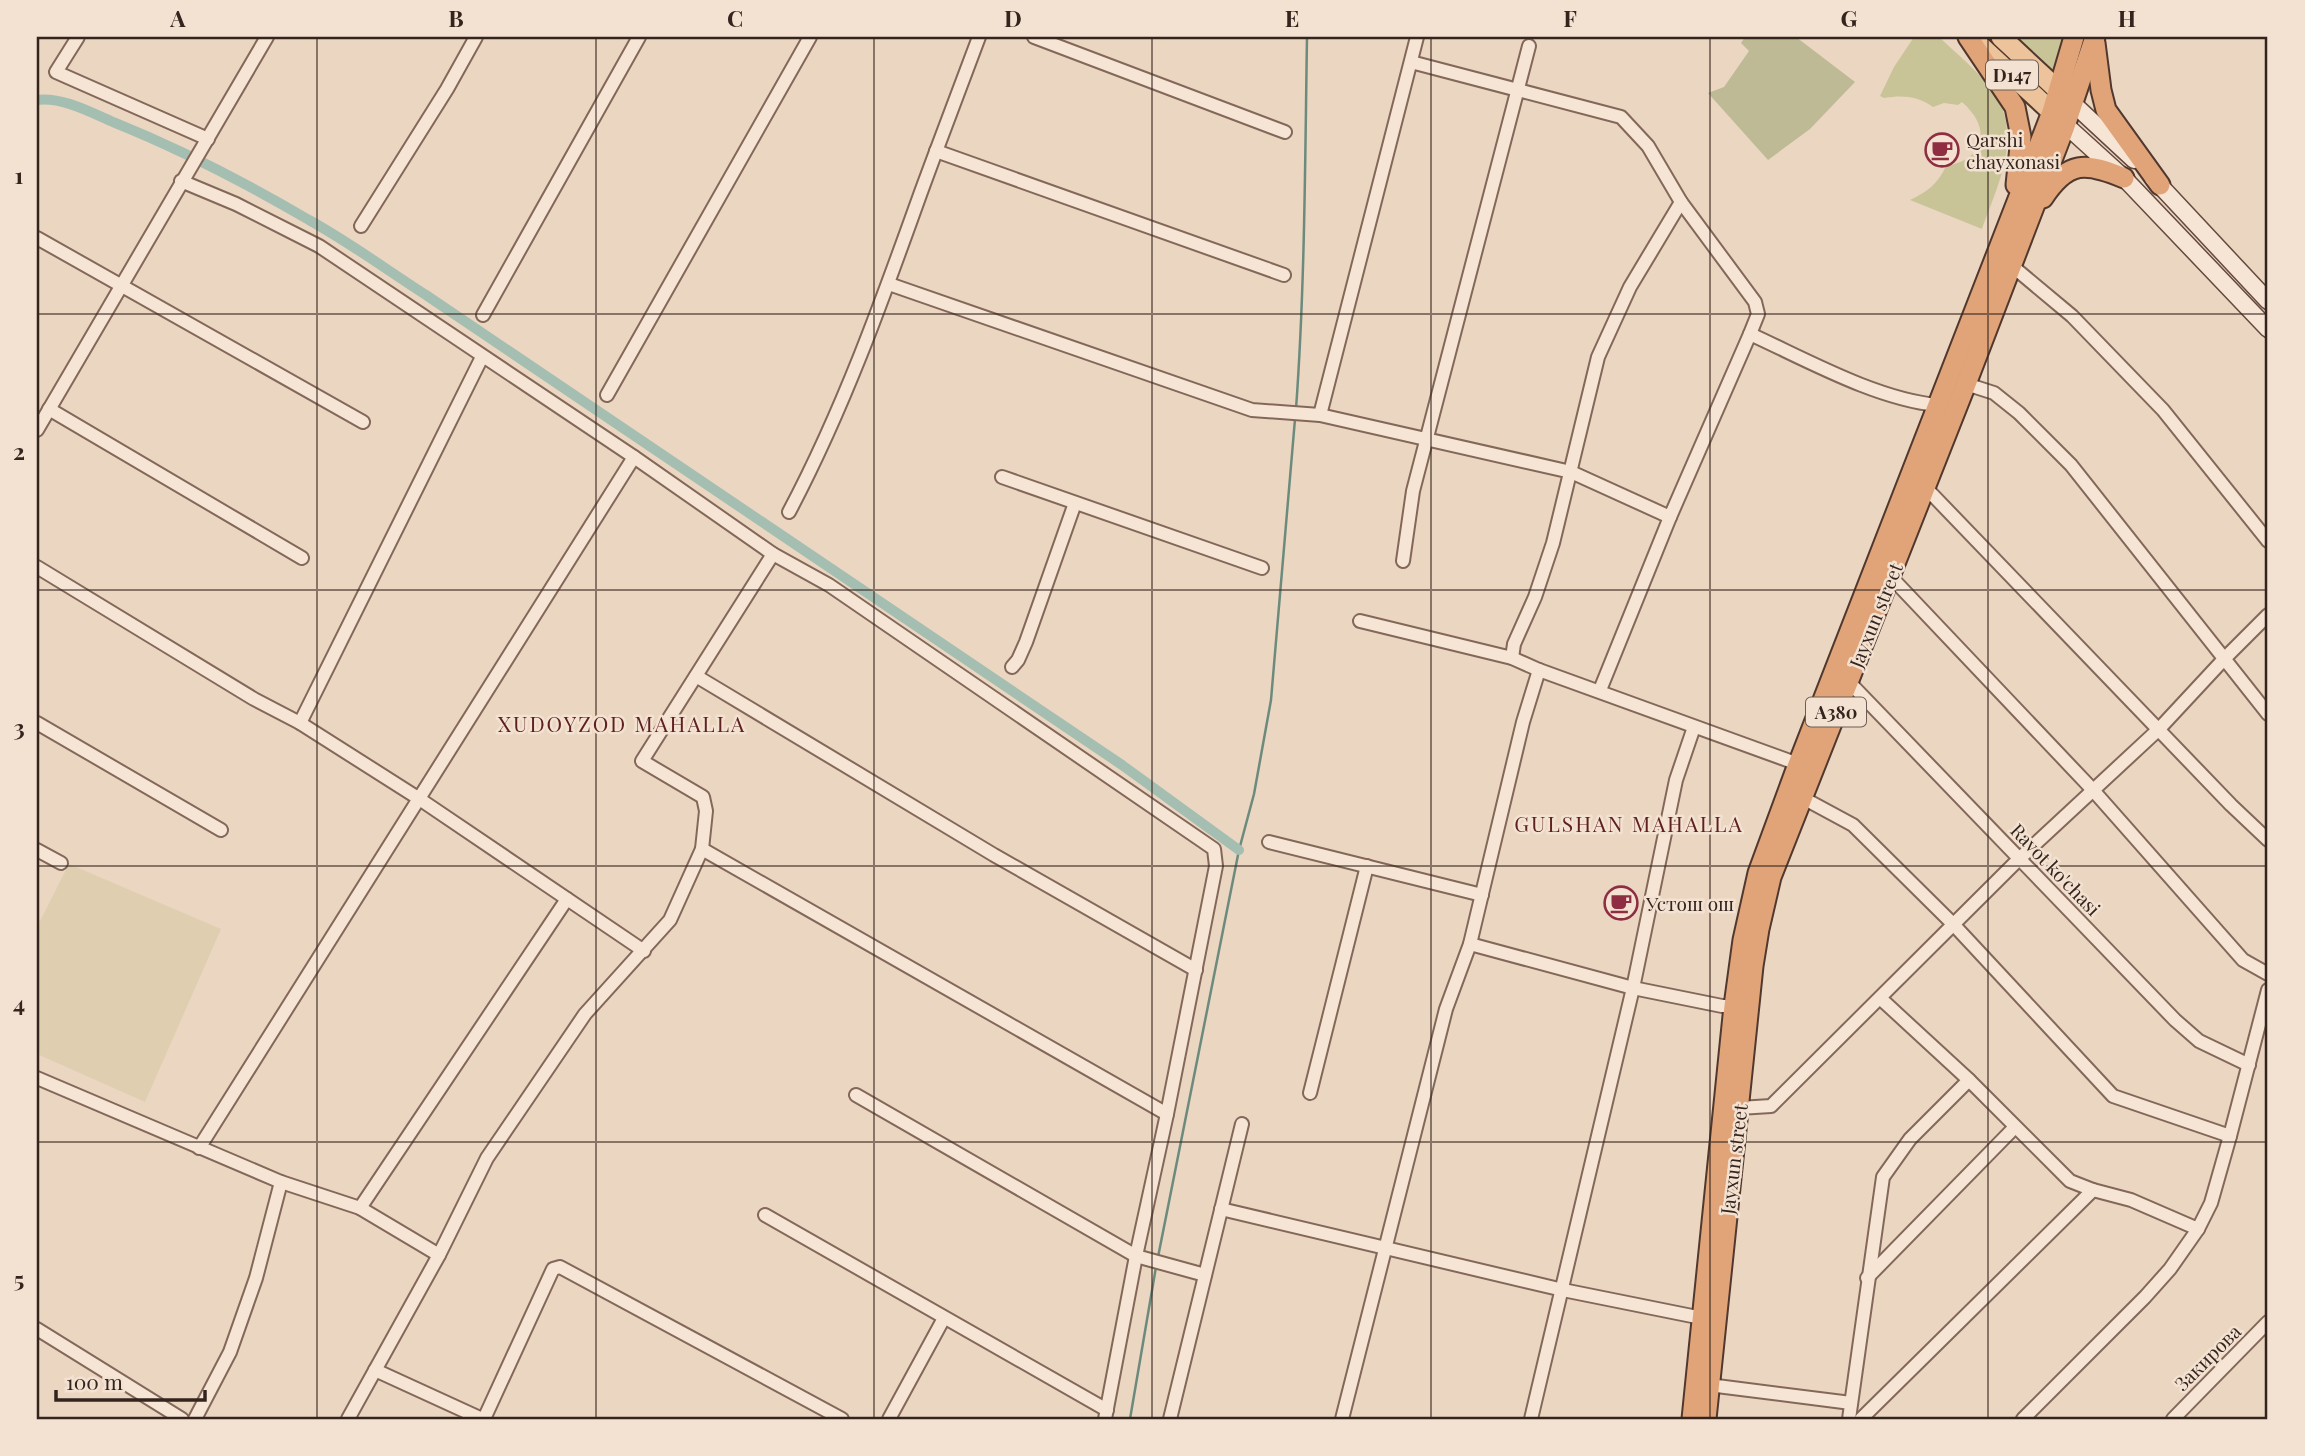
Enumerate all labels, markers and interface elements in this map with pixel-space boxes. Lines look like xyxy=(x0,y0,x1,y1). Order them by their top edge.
text: A xyxy=(169,2,186,33)
text: B xyxy=(448,2,464,33)
text: C xyxy=(727,2,743,33)
text: D xyxy=(1004,2,1022,33)
text: E xyxy=(1285,2,1299,33)
text: F xyxy=(1563,2,1577,33)
text: G xyxy=(1841,2,1858,33)
text: H xyxy=(2118,2,2136,33)
road number: D147 xyxy=(1986,60,2038,90)
place label: Qarshi chayxonasi xyxy=(1966,126,2061,174)
cafe icon: Qarshi chayxonasi xyxy=(1923,131,1961,169)
text: 1 xyxy=(15,159,24,190)
text: 2 xyxy=(13,435,25,466)
street label: Jayxun street xyxy=(1842,558,1908,672)
road number: A380 xyxy=(1806,698,1866,726)
district label: XUDOYZOD MAHALLA xyxy=(498,709,746,737)
text: 3 xyxy=(13,711,25,742)
district label: GULSHAN MAHALLA xyxy=(1514,809,1744,837)
street label: Ravot ko'chasi xyxy=(2005,817,2107,921)
cafe icon: Устош ош xyxy=(1602,884,1640,922)
place label: Устош ош xyxy=(1645,890,1734,916)
text: 4 xyxy=(13,987,25,1018)
street label: Jayxun street xyxy=(1713,1102,1753,1217)
text: 5 xyxy=(14,1263,24,1294)
street label: Закирова xyxy=(2168,1318,2246,1396)
scale bar xyxy=(56,1358,205,1402)
text: 100 m xyxy=(66,1367,123,1395)

